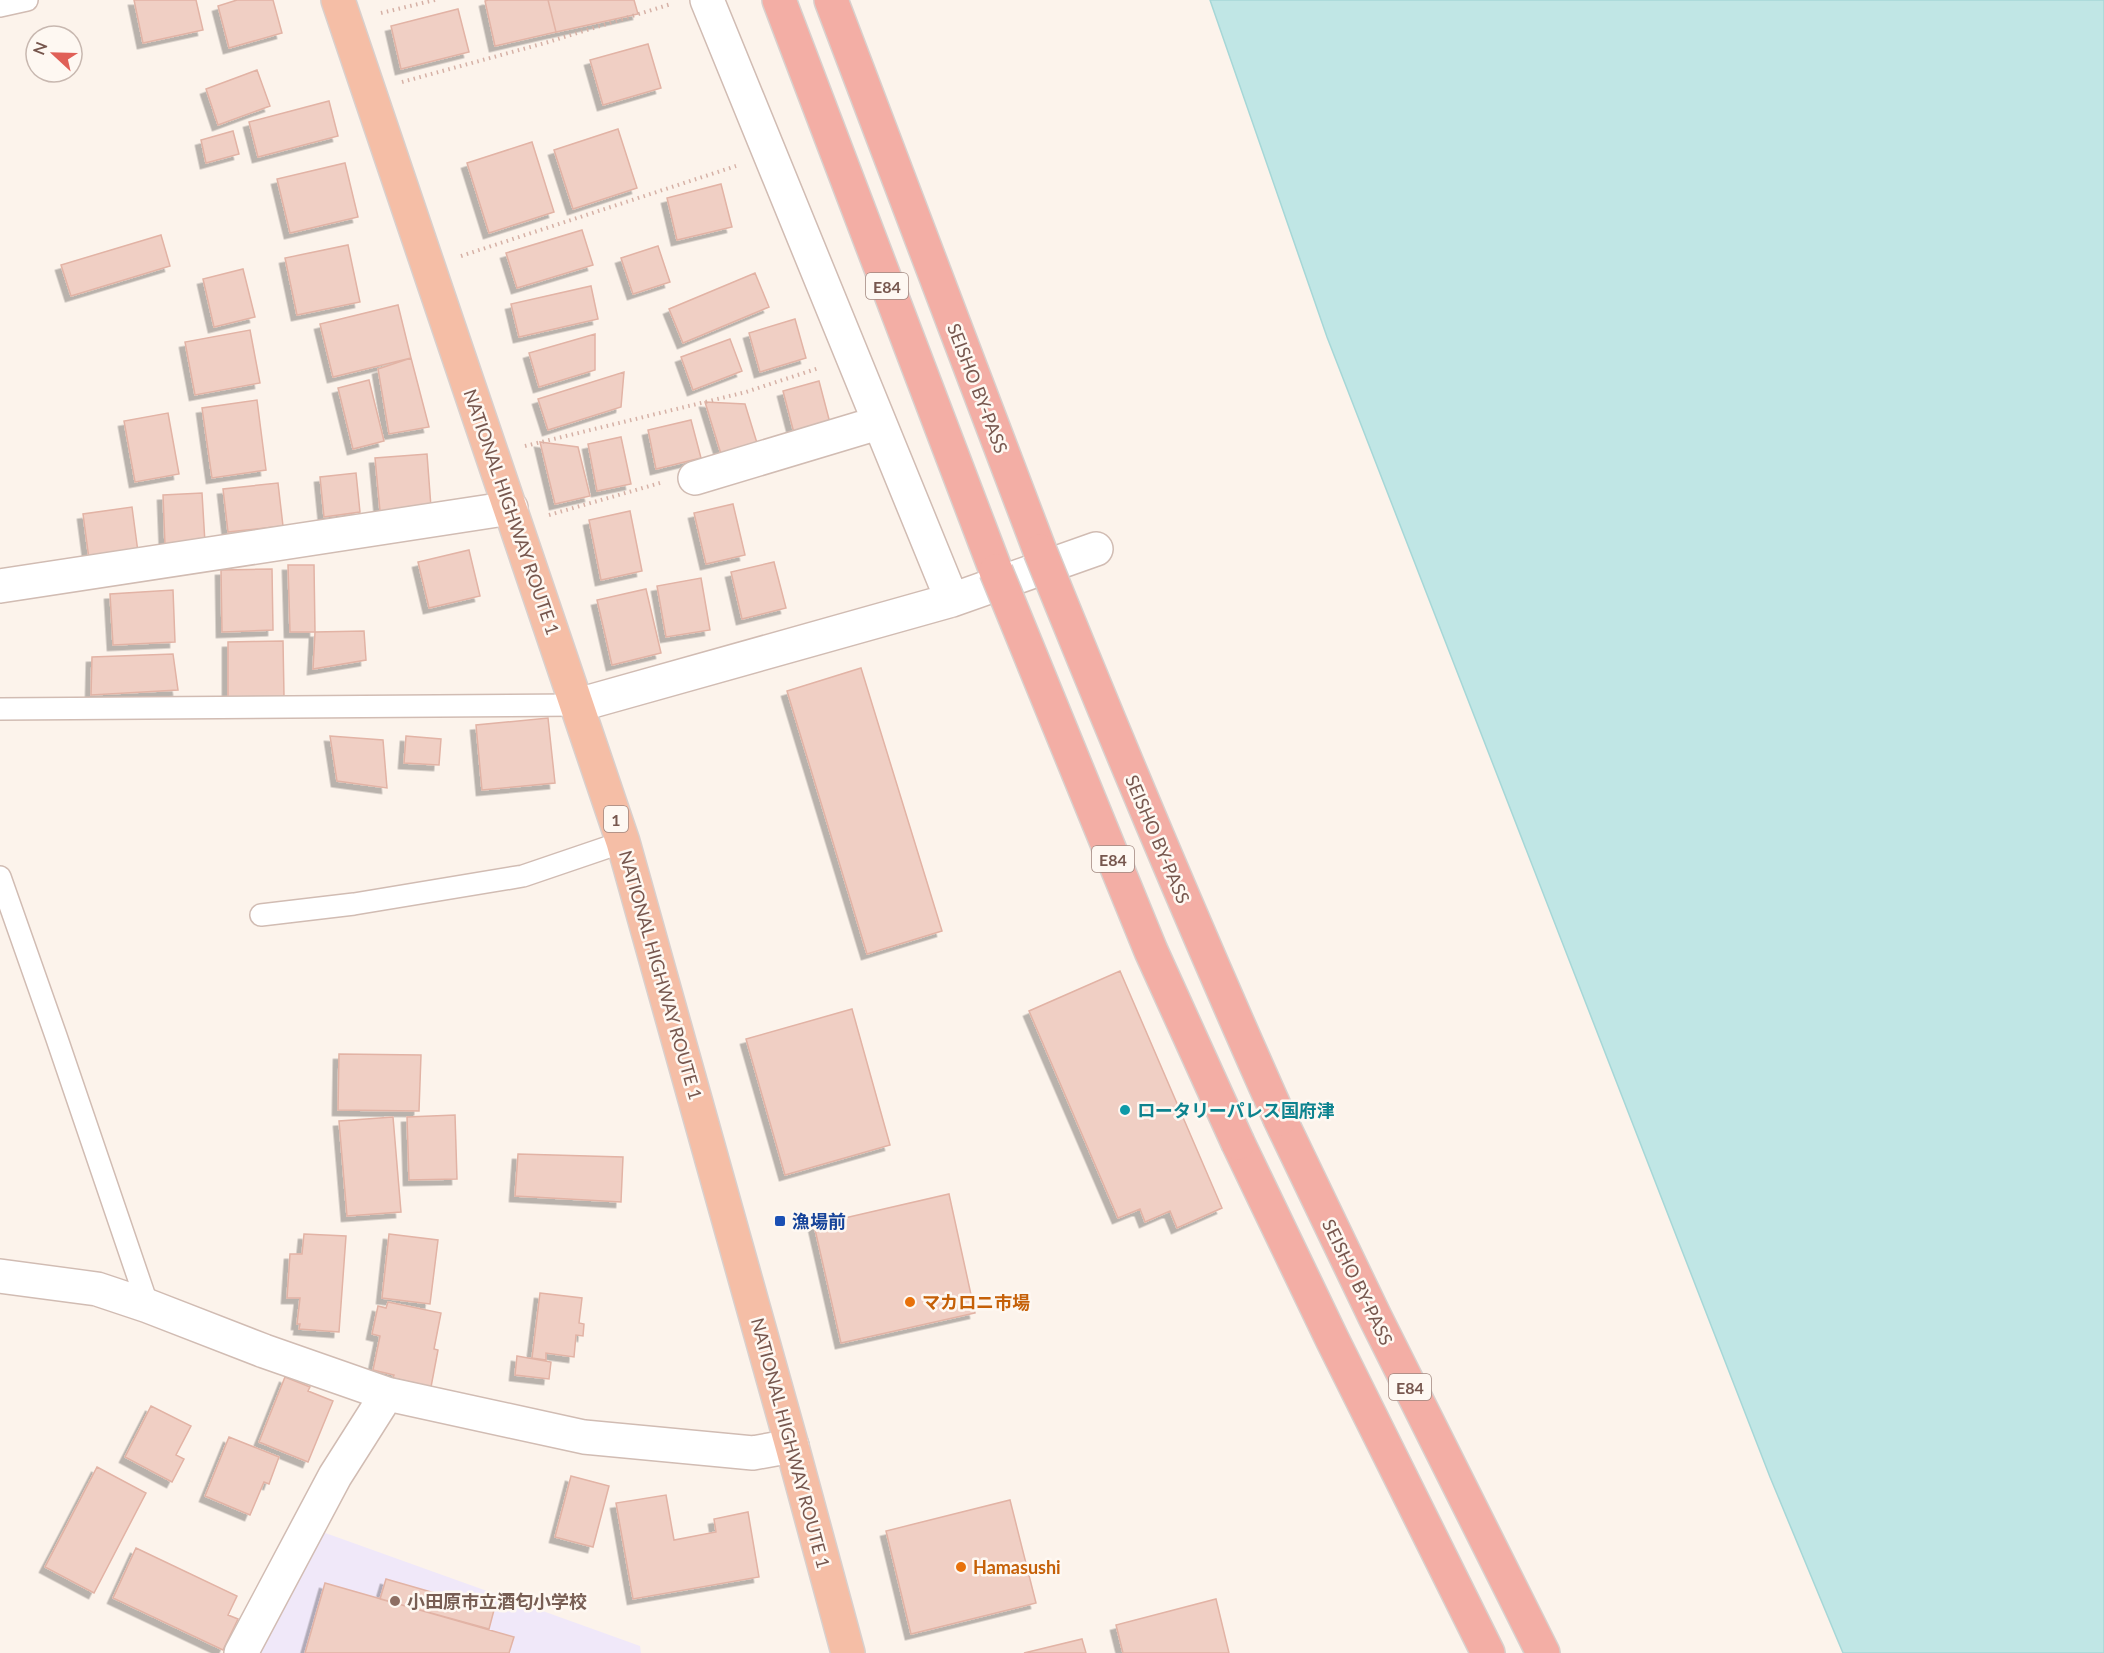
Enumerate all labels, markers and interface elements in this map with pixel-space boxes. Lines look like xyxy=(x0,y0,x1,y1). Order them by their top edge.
north arrow xyxy=(24,24,84,84)
text: N xyxy=(29,39,51,57)
road number: E84 xyxy=(866,273,908,299)
street label: SEISHO BY-PASS xyxy=(943,320,1013,456)
street label: NATIONAL HIGHWAY ROUTE 1 xyxy=(460,386,564,638)
street label: SEISHO BY-PASS xyxy=(1121,771,1195,907)
road number: 1 xyxy=(604,806,628,832)
road number: E84 xyxy=(1092,846,1134,872)
street label: NATIONAL HIGHWAY ROUTE 1 xyxy=(615,848,707,1102)
place label: ロータリーパレス国府津 xyxy=(1137,1099,1335,1121)
marker: ロータリーパレス国府津 xyxy=(1118,1103,1132,1117)
place label: 漁場前 xyxy=(792,1210,846,1232)
marker: 漁場前 xyxy=(773,1214,787,1228)
street label: SEISHO BY-PASS xyxy=(1318,1215,1398,1349)
place label: マカロニ市場 xyxy=(922,1291,1030,1313)
marker: マカロニ市場 xyxy=(903,1295,917,1309)
street label: NATIONAL HIGHWAY ROUTE 1 xyxy=(747,1315,835,1571)
road number: E84 xyxy=(1389,1374,1431,1400)
place label: Hamasushi xyxy=(973,1556,1061,1578)
marker: Hamasushi xyxy=(954,1560,968,1574)
place label: 小田原市立酒匂小学校 xyxy=(407,1590,587,1612)
marker: 小田原市立酒匂小学校 xyxy=(388,1594,402,1608)

